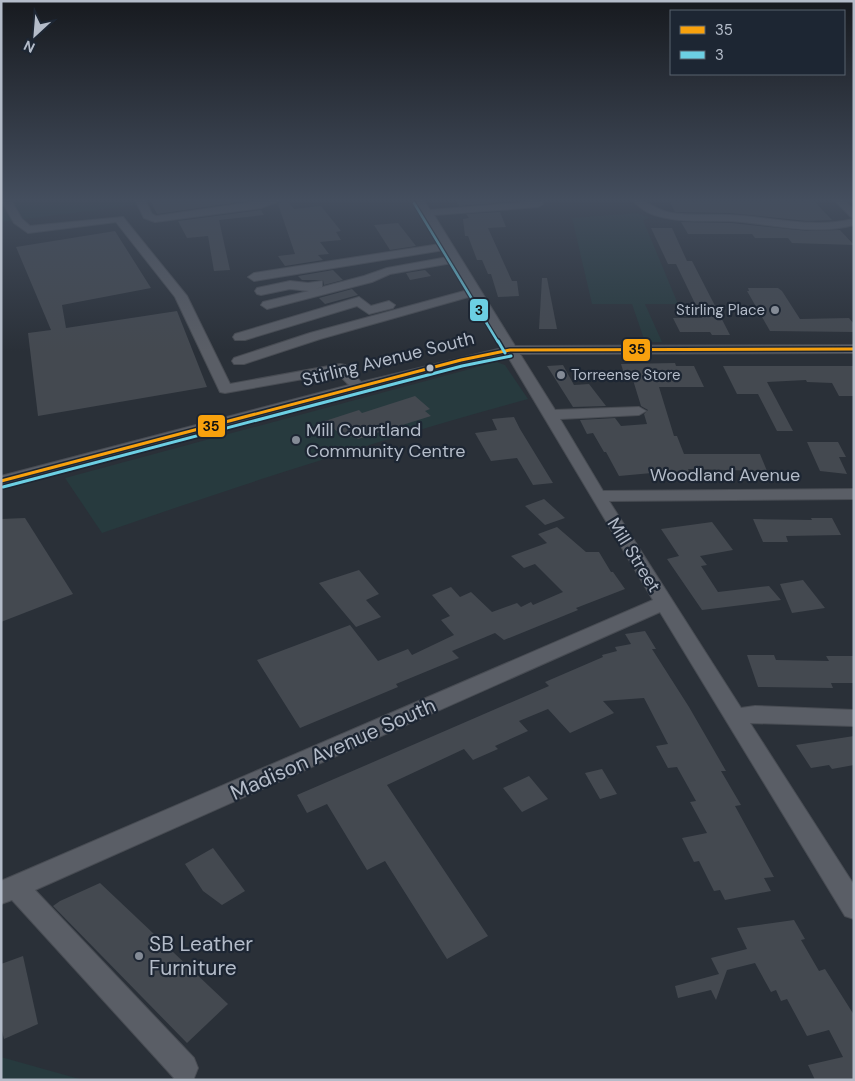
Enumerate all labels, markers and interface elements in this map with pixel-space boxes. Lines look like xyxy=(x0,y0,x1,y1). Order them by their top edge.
north arrow xyxy=(10,10,60,60)
legend xyxy=(670,10,845,75)
text: 35 xyxy=(715,20,733,40)
text: N xyxy=(21,36,38,57)
text: 3 xyxy=(715,45,724,65)
line badge: 3 xyxy=(469,298,489,322)
place label: Stirling Place xyxy=(676,300,765,320)
text: 3 xyxy=(475,301,483,319)
marker: Stirling Place xyxy=(769,304,781,316)
street label: Stirling Avenue South xyxy=(299,326,477,392)
line badge: 35 xyxy=(622,338,651,362)
text: 35 xyxy=(628,340,646,358)
unlabelled marker xyxy=(425,363,435,373)
place label: Torreense Store xyxy=(571,365,681,385)
marker: Torreense Store xyxy=(555,369,567,381)
line badge: 35 xyxy=(197,414,226,438)
text: 35 xyxy=(202,417,220,435)
place label: Mill Courtland Community Centre xyxy=(306,418,466,463)
marker: Mill Courtland Community Centre xyxy=(290,434,302,446)
street label: Woodland Avenue xyxy=(650,463,800,487)
street label: Mill Street xyxy=(602,513,666,597)
street label: Madison Avenue South xyxy=(226,691,440,807)
place label: SB Leather Furniture xyxy=(149,930,253,982)
marker: SB Leather Furniture xyxy=(133,950,145,962)

